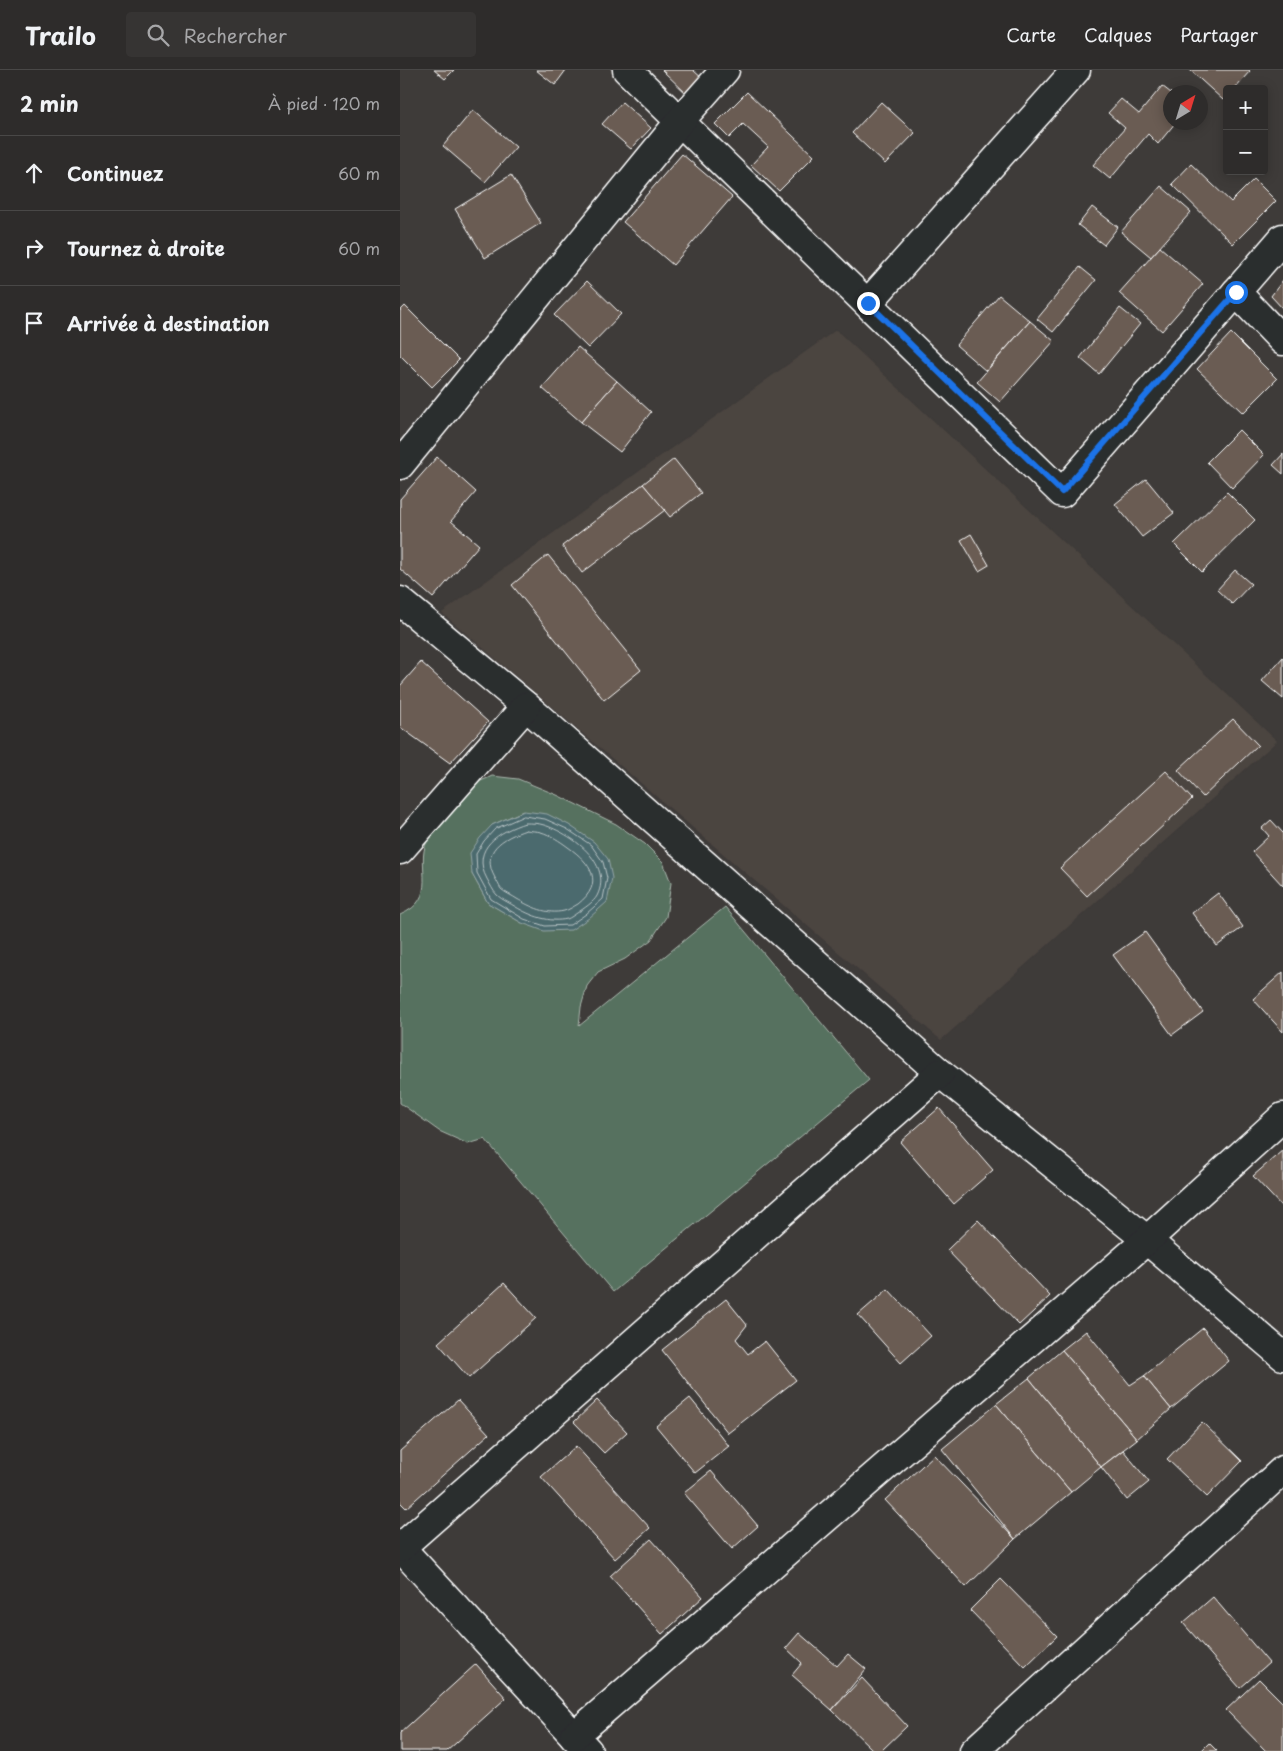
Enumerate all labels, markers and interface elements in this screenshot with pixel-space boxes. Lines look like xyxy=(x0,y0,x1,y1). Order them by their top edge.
search box xyxy=(126,12,476,57)
text: Trailo xyxy=(25,17,96,53)
icon: search xyxy=(144,21,172,49)
text: Rechercher xyxy=(184,21,287,49)
text: Carte xyxy=(1006,21,1056,48)
text: Calques xyxy=(1084,21,1152,48)
text: Partager xyxy=(1180,21,1258,48)
north arrow xyxy=(1163,85,1208,130)
map controls xyxy=(1223,85,1268,175)
button: + xyxy=(1223,85,1268,130)
text: 2 min xyxy=(20,87,79,119)
text: À pied · 120 m xyxy=(268,91,380,115)
button: − xyxy=(1223,130,1268,175)
icon: ahead xyxy=(20,159,48,187)
text: Continuez xyxy=(67,159,164,187)
text: 60 m xyxy=(338,161,380,185)
icon: right xyxy=(20,234,48,262)
text: Tournez à droite xyxy=(67,234,225,262)
text: 60 m xyxy=(338,236,380,260)
route start xyxy=(1225,281,1248,304)
route end xyxy=(857,292,880,315)
icon: arrive xyxy=(20,309,48,337)
text: Arrivée à destination xyxy=(67,309,270,337)

